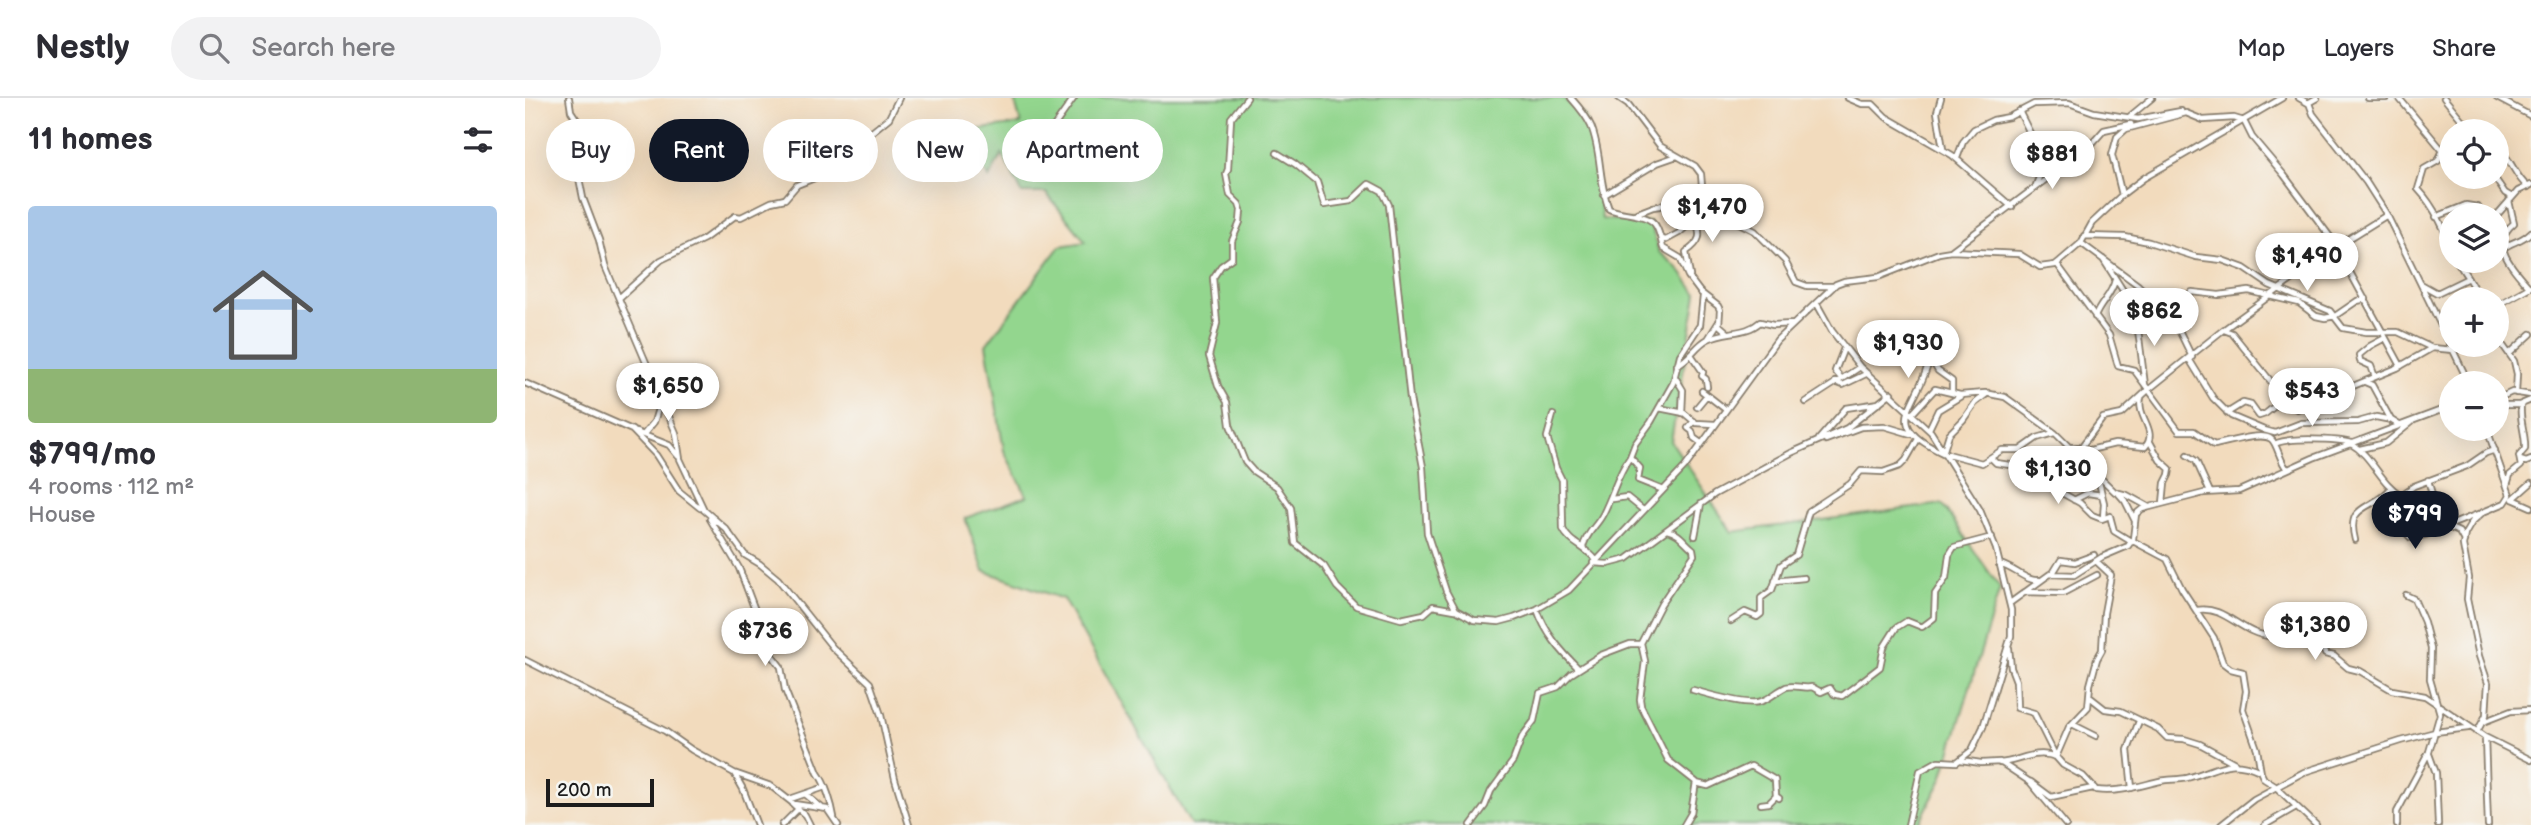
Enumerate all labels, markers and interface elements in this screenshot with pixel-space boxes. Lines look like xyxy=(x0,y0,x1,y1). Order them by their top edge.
search box xyxy=(171,17,661,80)
text: Nestly xyxy=(35,28,129,68)
icon: search xyxy=(195,29,233,67)
text: Search here xyxy=(251,33,395,64)
text: Map xyxy=(2237,34,2285,63)
text: Layers xyxy=(2323,34,2394,63)
text: Share xyxy=(2432,34,2496,63)
chip: Buy xyxy=(546,119,635,182)
chip: Rent xyxy=(649,119,749,182)
chip: Filters xyxy=(763,119,878,182)
chip: New xyxy=(892,119,988,182)
chip: Apartment xyxy=(1002,119,1163,182)
map controls xyxy=(2439,119,2509,441)
button: locate xyxy=(2439,119,2509,189)
icon: filters xyxy=(459,121,497,159)
text: 11 homes xyxy=(28,122,152,158)
pin: $881 xyxy=(2011,132,2093,191)
text: $881 xyxy=(2026,140,2078,168)
pin: $1,470 xyxy=(1655,184,1769,244)
text: $1,470 xyxy=(1677,193,1747,221)
button: layers xyxy=(2439,203,2509,273)
pin: $1,490 xyxy=(2250,234,2364,293)
text: $1,490 xyxy=(2271,242,2343,270)
icon: home xyxy=(200,252,326,378)
button: + xyxy=(2439,287,2509,357)
pin: $862 xyxy=(2113,288,2195,348)
text: $862 xyxy=(2126,297,2182,325)
pin: $1,930 xyxy=(1851,320,1965,380)
text: $1,930 xyxy=(1872,329,1944,357)
pin: $1,650 xyxy=(611,364,725,423)
pin: $543 xyxy=(2271,368,2353,428)
button: − xyxy=(2439,371,2509,441)
text: $1,650 xyxy=(632,372,704,400)
text: $543 xyxy=(2284,377,2340,405)
text: $799/mo xyxy=(28,437,156,473)
pin: $1,130 xyxy=(2001,446,2115,506)
text: $1,130 xyxy=(2024,455,2092,483)
text: 4 rooms · 112 m² xyxy=(28,473,194,501)
pin: $799 xyxy=(2374,491,2456,551)
text: $799 xyxy=(2388,500,2442,528)
text: House xyxy=(28,501,95,529)
pin: $1,380 xyxy=(2258,602,2372,662)
pin: $736 xyxy=(724,608,806,668)
text: $1,380 xyxy=(2279,611,2351,639)
text: $736 xyxy=(737,617,793,645)
scale bar xyxy=(546,776,655,808)
text: 200 m xyxy=(557,779,611,802)

